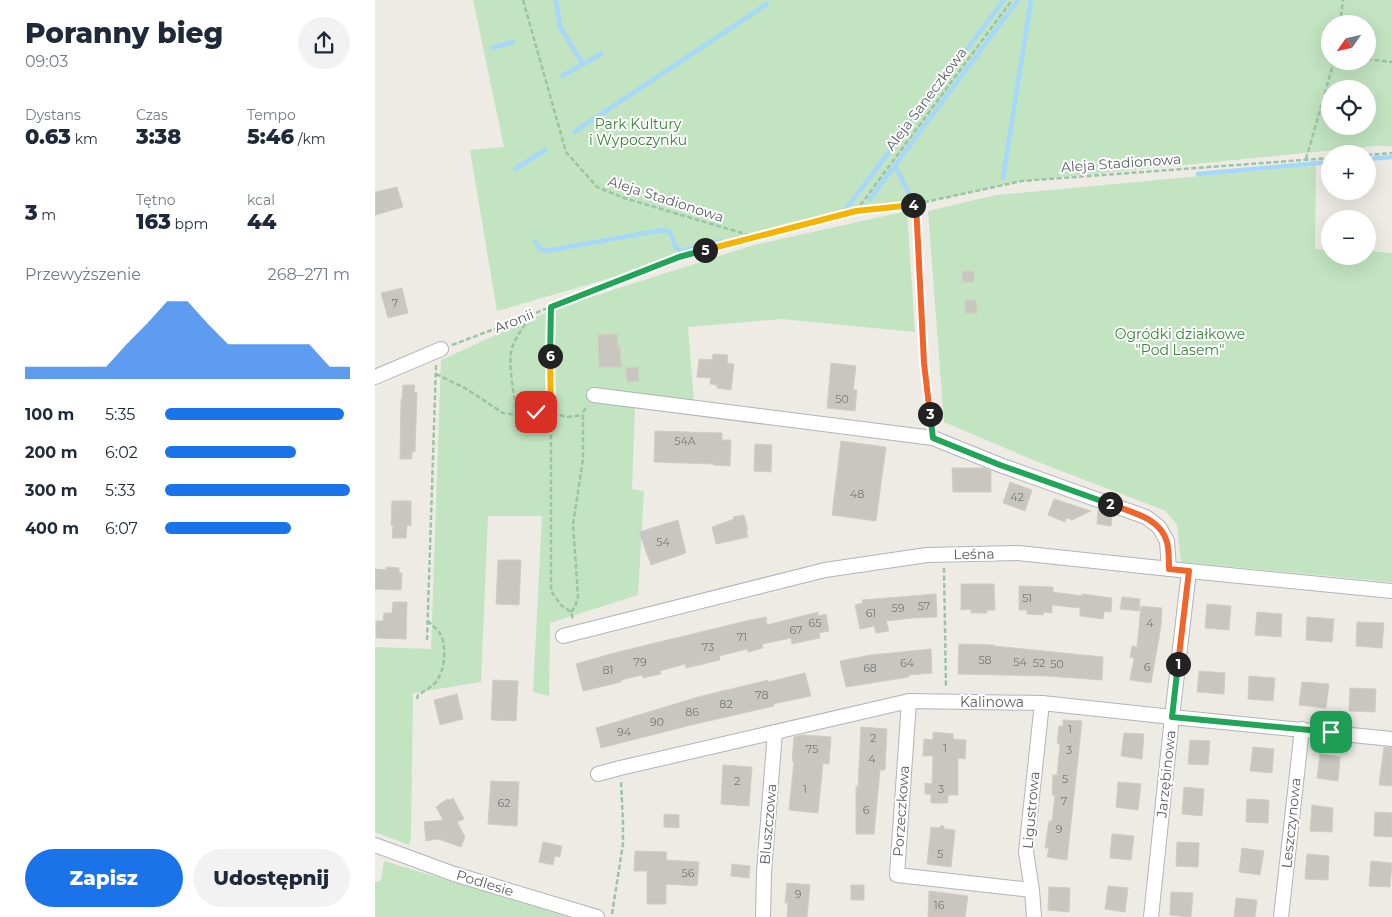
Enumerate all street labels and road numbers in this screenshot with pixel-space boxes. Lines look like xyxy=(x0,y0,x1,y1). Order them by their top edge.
street label: Aleja Saneczkowa xyxy=(881,44,971,154)
street label: Aleja Stadionowa xyxy=(1060,150,1182,176)
street label: Aleja Stadionowa xyxy=(606,172,726,226)
street label: Aronii xyxy=(492,305,536,337)
street label: Leśna xyxy=(953,545,995,563)
street label: Kalinowa xyxy=(960,693,1024,711)
street label: Jarzębinowa xyxy=(1152,729,1180,820)
street label: Porzeczkowa xyxy=(889,765,913,857)
street label: Ligustrowa xyxy=(1019,770,1043,850)
street label: Leszczynowa xyxy=(1277,777,1305,869)
street label: Bluszczowa xyxy=(755,783,781,865)
street label: Podlesie xyxy=(454,866,516,900)

